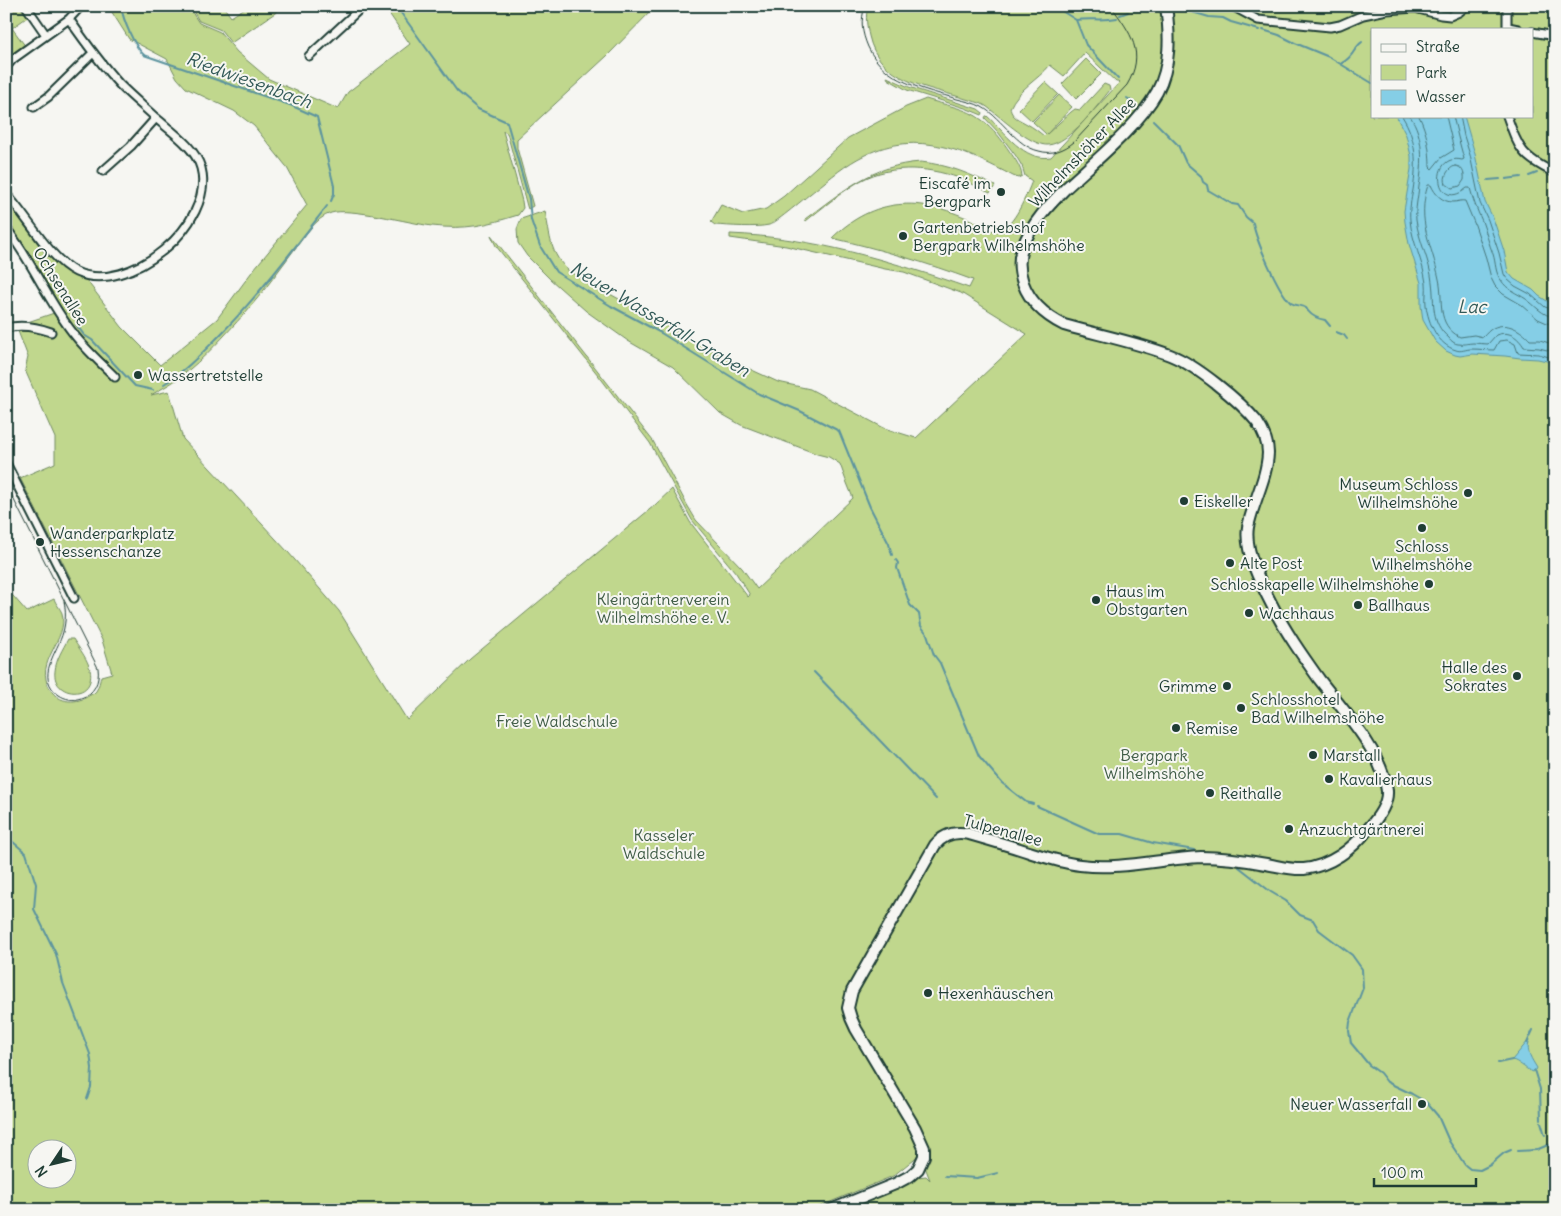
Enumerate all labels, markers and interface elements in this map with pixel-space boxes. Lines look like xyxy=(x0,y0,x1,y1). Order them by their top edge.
legend xyxy=(1371,28,1534,118)
text: Straße xyxy=(1416,37,1460,56)
water label: Riedwiesenbach xyxy=(183,47,315,114)
text: Park xyxy=(1416,63,1447,82)
text: Wasser xyxy=(1416,87,1466,106)
street label: Wilhelmshöher Allee xyxy=(1024,93,1140,211)
place label: Eiscafé im Bergpark xyxy=(919,173,991,211)
marker: Eiscafé im Bergpark xyxy=(995,186,1007,198)
place label: Gartenbetriebshof Bergpark Wilhelmshöhe xyxy=(913,217,1085,255)
marker: Gartenbetriebshof Bergpark Wilhelmshöhe xyxy=(897,230,909,242)
street label: Ochsenallee xyxy=(29,243,93,329)
water label: Neuer Wasserfall-Graben xyxy=(566,256,754,382)
water label: Lac xyxy=(1457,295,1488,318)
place label: Wassertretstelle xyxy=(148,365,263,385)
marker: Wassertretstelle xyxy=(132,369,144,381)
place label: Museum Schloss Wilhelmshöhe xyxy=(1339,474,1458,512)
marker: Museum Schloss Wilhelmshöhe xyxy=(1462,487,1474,499)
place label: Eiskeller xyxy=(1194,491,1254,511)
marker: Eiskeller xyxy=(1178,495,1190,507)
marker: Schloss Wilhelmshöhe xyxy=(1416,522,1428,534)
place label: Wanderparkplatz Hessenschanze xyxy=(50,523,175,561)
marker: Wanderparkplatz Hessenschanze xyxy=(34,536,46,548)
place label: Schloss Wilhelmshöhe xyxy=(1372,536,1472,574)
place label: Alte Post xyxy=(1240,553,1303,573)
marker: Alte Post xyxy=(1224,557,1236,569)
place label: Schlosskapelle Wilhelmshöhe xyxy=(1211,574,1419,594)
marker: Schlosskapelle Wilhelmshöhe xyxy=(1423,578,1435,590)
place label: Haus im Obstgarten xyxy=(1106,581,1188,619)
park label: Kleingärtnerverein Wilhelmshöhe e. V. xyxy=(596,589,730,627)
marker: Haus im Obstgarten xyxy=(1090,594,1102,606)
place label: Ballhaus xyxy=(1368,595,1430,615)
marker: Ballhaus xyxy=(1352,599,1364,611)
place label: Wachhaus xyxy=(1259,603,1334,623)
marker: Wachhaus xyxy=(1243,607,1255,619)
place label: Halle des Sokrates xyxy=(1442,657,1507,695)
marker: Halle des Sokrates xyxy=(1511,670,1523,682)
place label: Grimme xyxy=(1159,676,1217,696)
marker: Grimme xyxy=(1221,680,1233,692)
place label: Schlosshotel Bad Wilhelmshöhe xyxy=(1251,689,1384,727)
marker: Schlosshotel Bad Wilhelmshöhe xyxy=(1235,702,1247,714)
park label: Freie Waldschule xyxy=(496,711,618,731)
place label: Remise xyxy=(1186,718,1238,738)
marker: Remise xyxy=(1170,722,1182,734)
park label: Bergpark Wilhelmshöhe xyxy=(1104,745,1204,783)
place label: Marstall xyxy=(1323,745,1381,765)
marker: Marstall xyxy=(1307,749,1319,761)
place label: Kavalierhaus xyxy=(1339,769,1432,789)
marker: Kavalierhaus xyxy=(1323,773,1335,785)
place label: Reithalle xyxy=(1220,783,1282,803)
marker: Reithalle xyxy=(1204,787,1216,799)
street label: Tulpenallee xyxy=(961,810,1045,850)
place label: Anzuchtgärtnerei xyxy=(1299,819,1424,839)
marker: Anzuchtgärtnerei xyxy=(1283,823,1295,835)
park label: Kasseler Waldschule xyxy=(623,825,705,863)
place label: Hexenhäuschen xyxy=(938,983,1053,1003)
marker: Hexenhäuschen xyxy=(922,987,934,999)
place label: Neuer Wasserfall xyxy=(1290,1094,1412,1114)
marker: Neuer Wasserfall xyxy=(1416,1098,1428,1110)
north arrow xyxy=(28,1138,78,1188)
scale bar xyxy=(1374,1156,1476,1188)
text: N xyxy=(31,1162,52,1181)
text: 100 m xyxy=(1381,1163,1423,1182)

